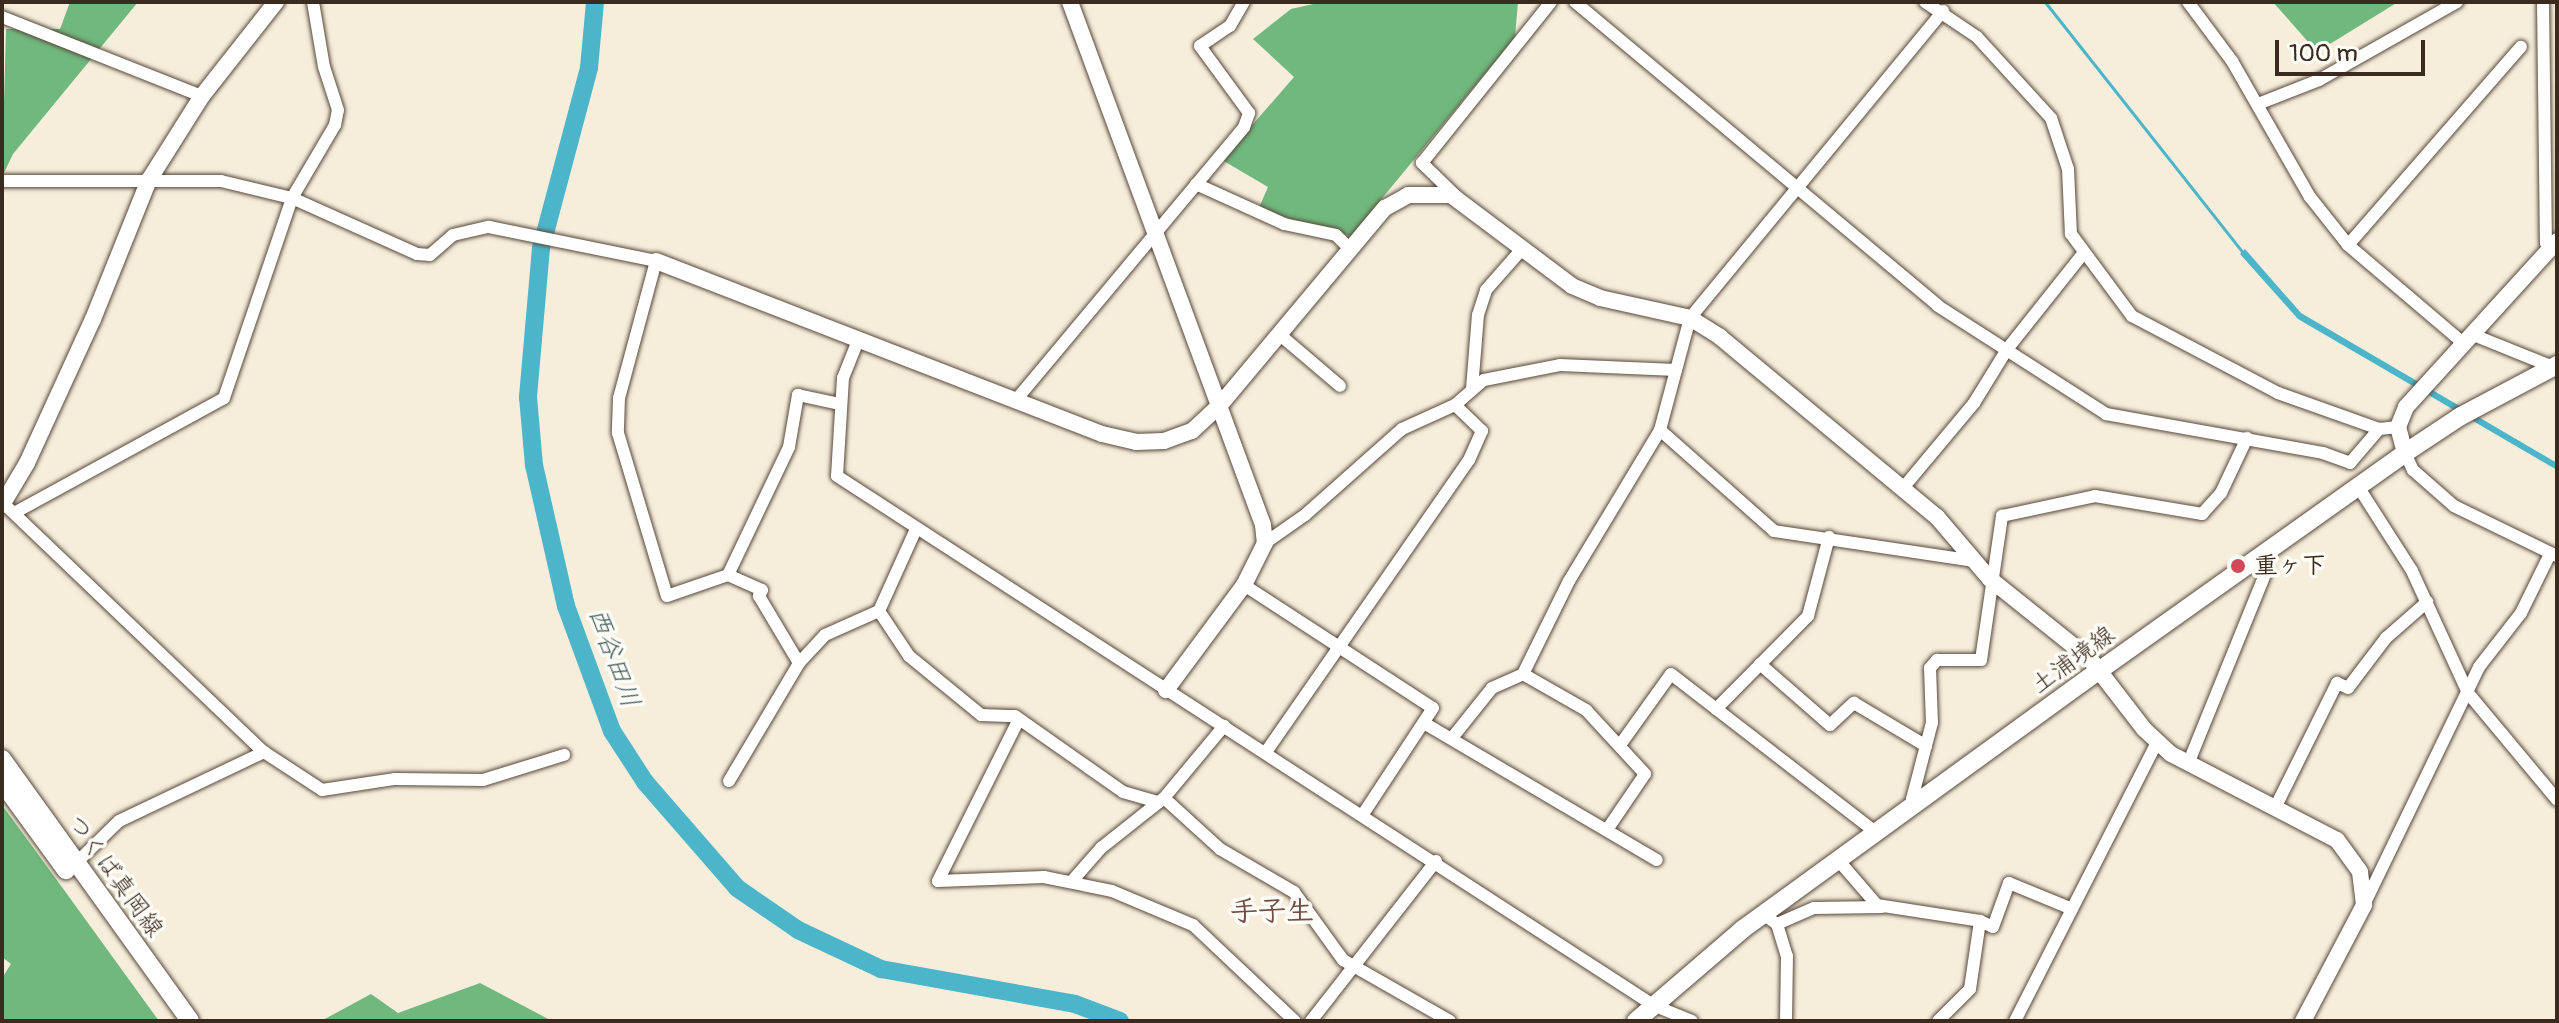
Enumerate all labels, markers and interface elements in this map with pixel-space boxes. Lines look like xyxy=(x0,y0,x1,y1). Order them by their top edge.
scale bar xyxy=(2279,24,2429,74)
text: 100 m xyxy=(2289,39,2358,68)
place label: 重ヶ下 xyxy=(2254,552,2326,580)
marker: 重ヶ下 xyxy=(2229,557,2247,575)
water label: 西谷田川 xyxy=(581,604,645,712)
street label: 土浦境線 xyxy=(2026,620,2120,700)
street label: つくば真岡線 xyxy=(61,809,169,943)
district label: 手子生 xyxy=(1230,895,1314,929)

